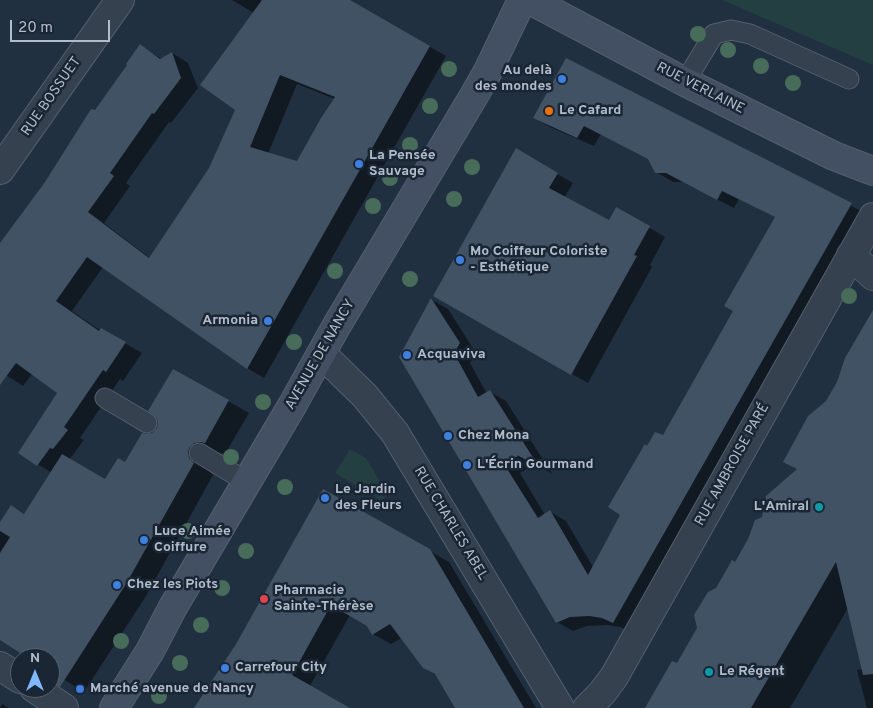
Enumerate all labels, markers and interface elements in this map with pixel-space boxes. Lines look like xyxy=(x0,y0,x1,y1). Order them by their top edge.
scale bar xyxy=(12,10,112,42)
text: 20 m xyxy=(18,19,53,38)
street label: RUE BOSSUET xyxy=(18,54,86,140)
street label: RUE VERLAINE xyxy=(653,60,747,118)
place label: Au delà des mondes xyxy=(475,63,552,95)
marker: Au delà des mondes xyxy=(556,73,568,85)
place label: Le Cafard xyxy=(559,103,621,119)
marker: Le Cafard xyxy=(543,105,555,117)
place label: La Pensée Sauvage xyxy=(369,148,435,180)
marker: La Pensée Sauvage xyxy=(353,158,365,170)
place label: Mo Coiffeur Coloriste - Esthétique xyxy=(470,244,608,276)
marker: Mo Coiffeur Coloriste - Esthétique xyxy=(454,254,466,266)
street label: AVENUE DE NANCY xyxy=(283,297,359,413)
place label: Armonia xyxy=(202,313,258,329)
marker: Armonia xyxy=(262,315,274,327)
place label: Acquaviva xyxy=(417,347,486,363)
marker: Acquaviva xyxy=(401,349,413,361)
street label: RUE AMBROISE PARÉ xyxy=(692,401,774,529)
place label: Chez Mona xyxy=(458,428,529,444)
marker: Chez Mona xyxy=(442,430,454,442)
place label: L'Écrin Gourmand xyxy=(477,457,594,473)
marker: L'Écrin Gourmand xyxy=(461,459,473,471)
street label: RUE CHARLES ABEL xyxy=(409,464,491,584)
place label: Le Jardin des Fleurs xyxy=(335,482,402,514)
marker: Le Jardin des Fleurs xyxy=(319,492,331,504)
place label: L'Amiral xyxy=(754,499,809,515)
marker: L'Amiral xyxy=(813,501,825,513)
place label: Luce Aimée Coiffure xyxy=(154,524,231,556)
marker: Luce Aimée Coiffure xyxy=(138,534,150,546)
place label: Chez les Piots xyxy=(127,577,218,593)
marker: Chez les Piots xyxy=(111,579,123,591)
place label: Pharmacie Sainte-Thérèse xyxy=(274,583,374,616)
marker: Pharmacie Sainte-Thérèse xyxy=(258,593,270,605)
north arrow xyxy=(10,648,60,698)
text: N xyxy=(30,650,40,667)
place label: Carrefour City xyxy=(235,660,327,676)
marker: Carrefour City xyxy=(219,662,231,674)
place label: Le Régent xyxy=(719,664,785,680)
marker: Le Régent xyxy=(703,666,715,678)
place label: Marché avenue de Nancy xyxy=(90,681,254,697)
marker: Marché avenue de Nancy xyxy=(74,683,86,695)

